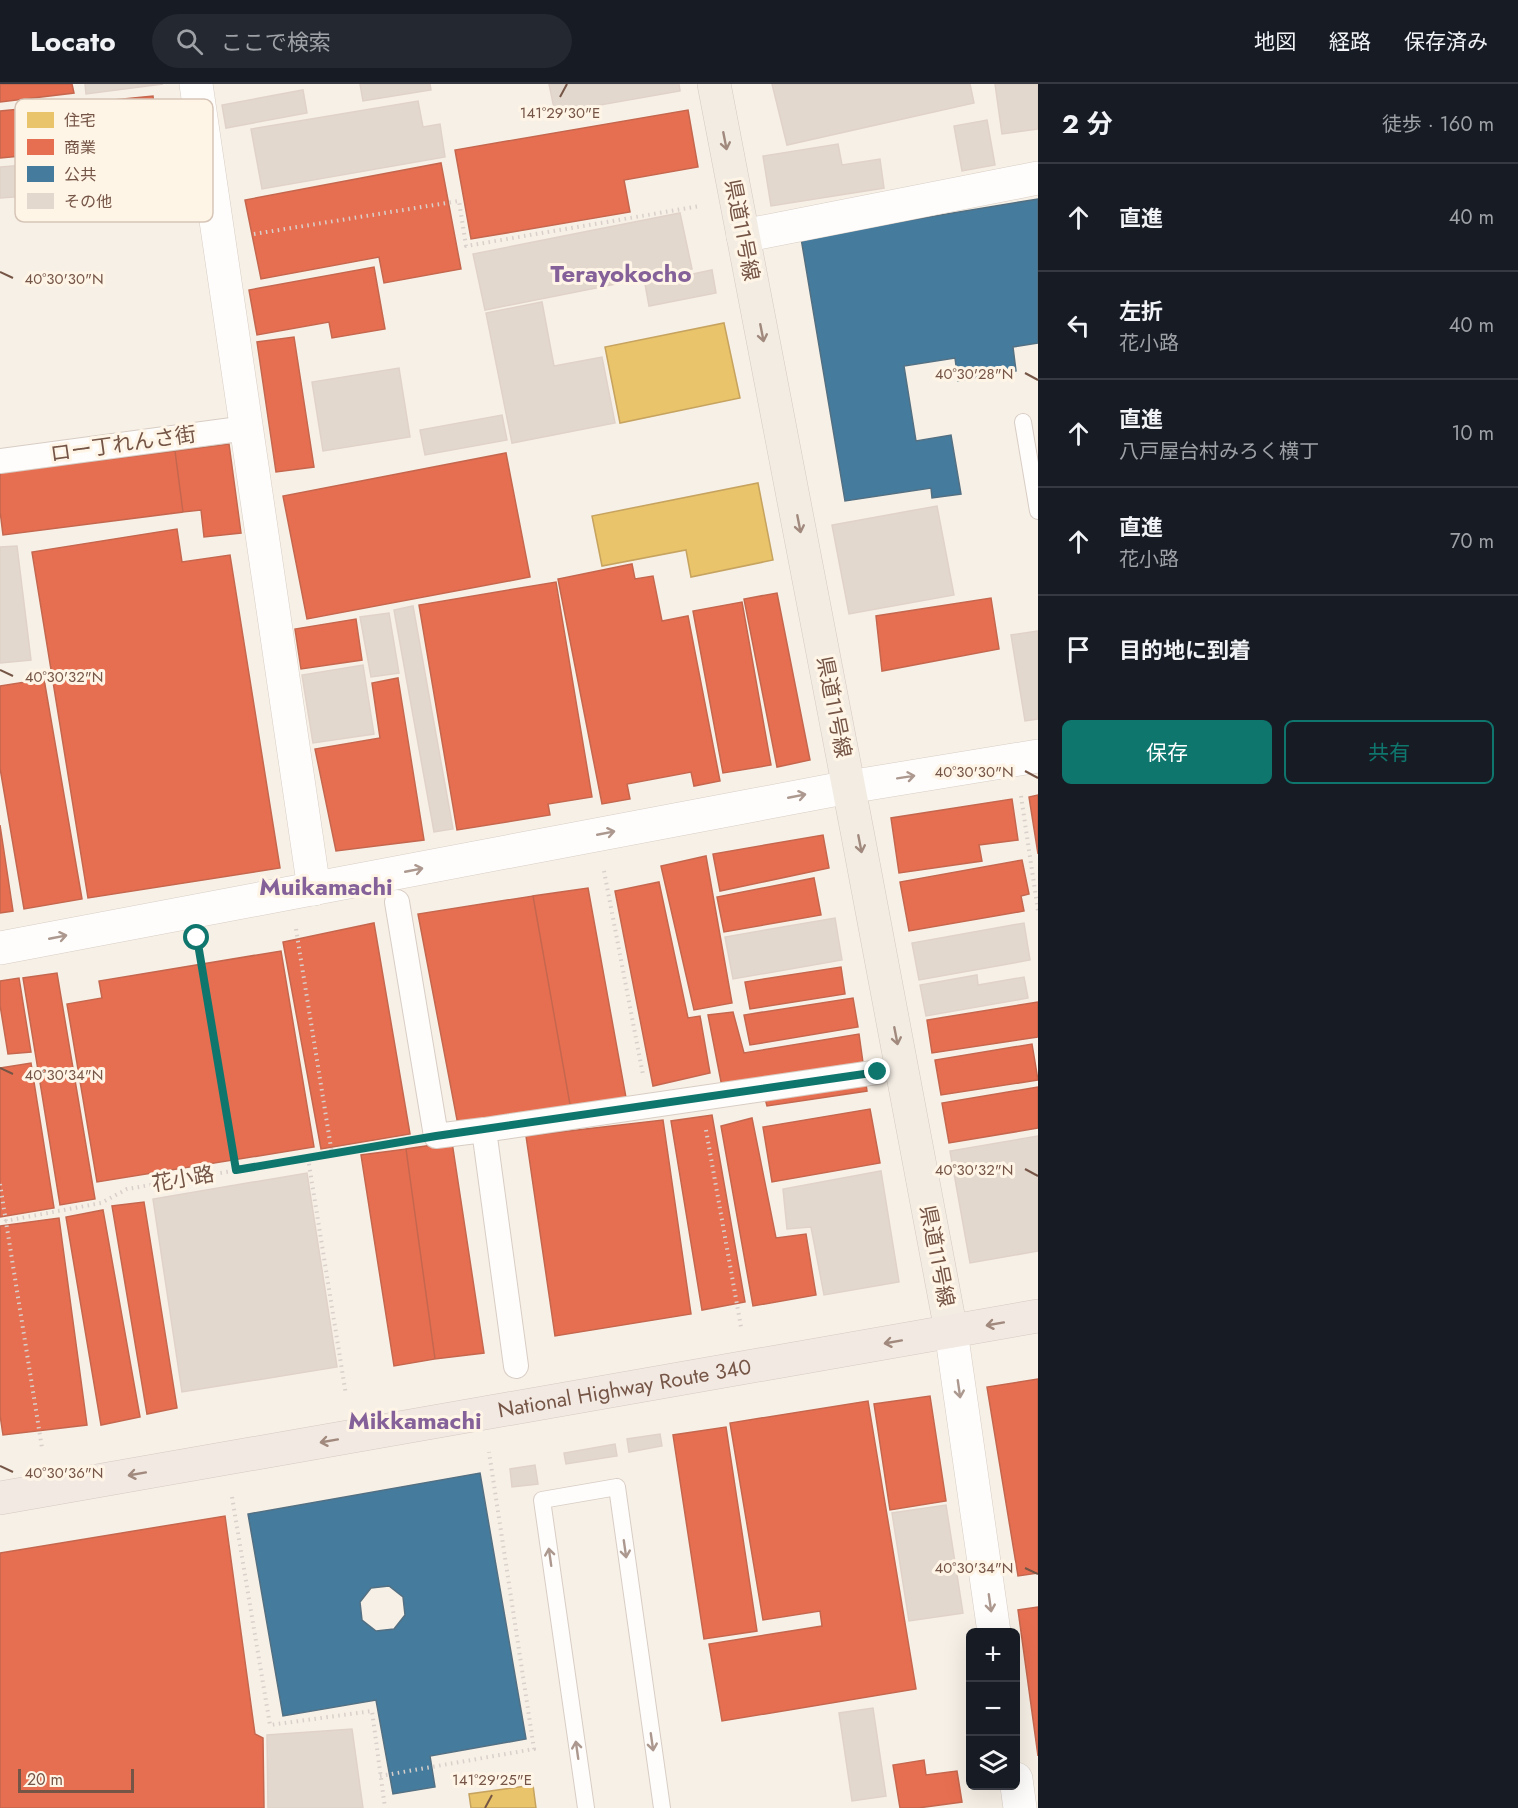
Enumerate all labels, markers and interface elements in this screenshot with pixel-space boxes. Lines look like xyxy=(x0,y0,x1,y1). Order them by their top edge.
search box xyxy=(152,14,572,68)
text: Locato xyxy=(30,21,116,62)
icon: search xyxy=(173,25,206,58)
text: ここで検索 xyxy=(221,26,331,58)
text: 地図 xyxy=(1254,27,1296,57)
text: 経路 xyxy=(1329,27,1371,57)
text: 保存済み xyxy=(1404,27,1488,57)
legend xyxy=(15,99,213,222)
text: 141°29'30"E xyxy=(520,102,600,124)
text: 2 分 xyxy=(1062,105,1113,143)
text: 住宅 xyxy=(64,109,96,132)
text: 徒歩 · 160 m xyxy=(1382,110,1494,139)
one-way arrow xyxy=(720,131,731,151)
text: 商業 xyxy=(64,136,96,159)
text: 公共 xyxy=(64,163,96,186)
street label: 県道11号線 xyxy=(717,177,767,283)
text: その他 xyxy=(64,190,112,213)
icon: ahead xyxy=(1062,201,1095,234)
text: 直進 xyxy=(1119,202,1163,234)
text: 40 m xyxy=(1449,203,1494,232)
district label: Terayokocho xyxy=(550,256,692,291)
text: 40°30'30"N xyxy=(24,268,104,290)
text: 左折 xyxy=(1119,295,1163,327)
icon: left xyxy=(1062,309,1095,342)
text: 40 m xyxy=(1449,311,1494,340)
one-way arrow xyxy=(757,323,768,342)
text: 花小路 xyxy=(1119,329,1179,358)
text: 40°30'28"N xyxy=(935,363,1013,385)
text: 直進 xyxy=(1119,403,1163,435)
icon: ahead xyxy=(1062,417,1095,450)
street label: ロー丁れんさ街 xyxy=(48,419,198,469)
text: 10 m xyxy=(1451,419,1494,448)
text: 八戸屋台村みろく横丁 xyxy=(1119,437,1319,466)
text: 直進 xyxy=(1119,511,1163,543)
one-way arrow xyxy=(794,514,805,534)
icon: ahead xyxy=(1062,525,1095,558)
text: 70 m xyxy=(1450,527,1494,556)
text: 花小路 xyxy=(1119,545,1179,574)
icon: arrive xyxy=(1062,633,1095,666)
text: 目的地に到着 xyxy=(1119,634,1251,666)
street label: 県道11号線 xyxy=(809,654,859,760)
text: 40°30'32"N xyxy=(25,666,103,688)
button: 保存 xyxy=(1062,720,1272,784)
button: 共有 xyxy=(1284,720,1494,784)
text: 40°30'30"N xyxy=(934,761,1014,783)
one-way arrow xyxy=(896,771,916,782)
one-way arrow xyxy=(787,790,807,801)
one-way arrow xyxy=(595,827,615,838)
one-way arrow xyxy=(855,834,866,853)
one-way arrow xyxy=(404,864,424,875)
district label: Muikamachi xyxy=(259,869,393,904)
route start xyxy=(183,924,209,950)
one-way arrow xyxy=(47,931,67,942)
one-way arrow xyxy=(890,1025,901,1045)
route end xyxy=(864,1058,890,1084)
text: 40°30'34"N xyxy=(25,1064,103,1086)
street label: 花小路 xyxy=(149,1159,217,1199)
text: 40°30'32"N xyxy=(935,1159,1013,1181)
street label: 県道11号線 xyxy=(912,1203,962,1309)
one-way arrow xyxy=(985,1319,1005,1330)
one-way arrow xyxy=(884,1337,904,1348)
street label: National Highway Route 340 xyxy=(495,1352,753,1425)
one-way arrow xyxy=(954,1379,965,1399)
district label: Mikkamachi xyxy=(348,1403,482,1438)
one-way arrow xyxy=(320,1435,339,1446)
text: 40°30'36"N xyxy=(25,1462,103,1484)
one-way arrow xyxy=(128,1469,147,1480)
one-way arrow xyxy=(620,1538,631,1558)
one-way arrow xyxy=(545,1548,556,1567)
text: 40°30'34"N xyxy=(935,1557,1013,1579)
one-way arrow xyxy=(985,1593,996,1613)
map controls xyxy=(966,1628,1020,1790)
button: + xyxy=(966,1628,1020,1682)
button: − xyxy=(966,1682,1020,1736)
one-way arrow xyxy=(647,1731,658,1751)
button: layers xyxy=(966,1736,1020,1790)
one-way arrow xyxy=(572,1741,583,1760)
scale bar xyxy=(18,1766,134,1794)
text: 20 m xyxy=(27,1768,63,1791)
text: 141°29'25"E xyxy=(452,1769,532,1791)

